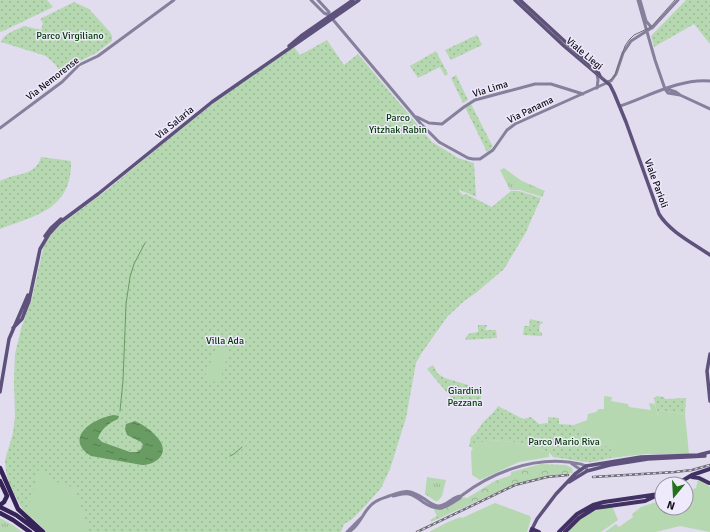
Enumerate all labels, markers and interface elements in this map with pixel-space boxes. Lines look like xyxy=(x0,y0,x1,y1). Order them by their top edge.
park label: Parco Virgiliano xyxy=(36,30,104,42)
street label: Viale Liegi xyxy=(564,35,605,73)
street label: Via Nemorense xyxy=(24,54,82,103)
street label: Via Lima xyxy=(471,78,510,100)
street label: Via Panama xyxy=(505,94,555,126)
street label: Via Salaria xyxy=(153,104,196,142)
park label: Parco Yitzhak Rabin xyxy=(369,112,427,136)
street label: Viale Parioli xyxy=(642,157,670,210)
park label: Villa Ada xyxy=(206,335,244,347)
park label: Giardini Pezzana xyxy=(448,385,482,409)
park label: Parco Mario Riva xyxy=(528,436,600,448)
north arrow xyxy=(654,476,694,516)
text: N xyxy=(665,498,677,512)

